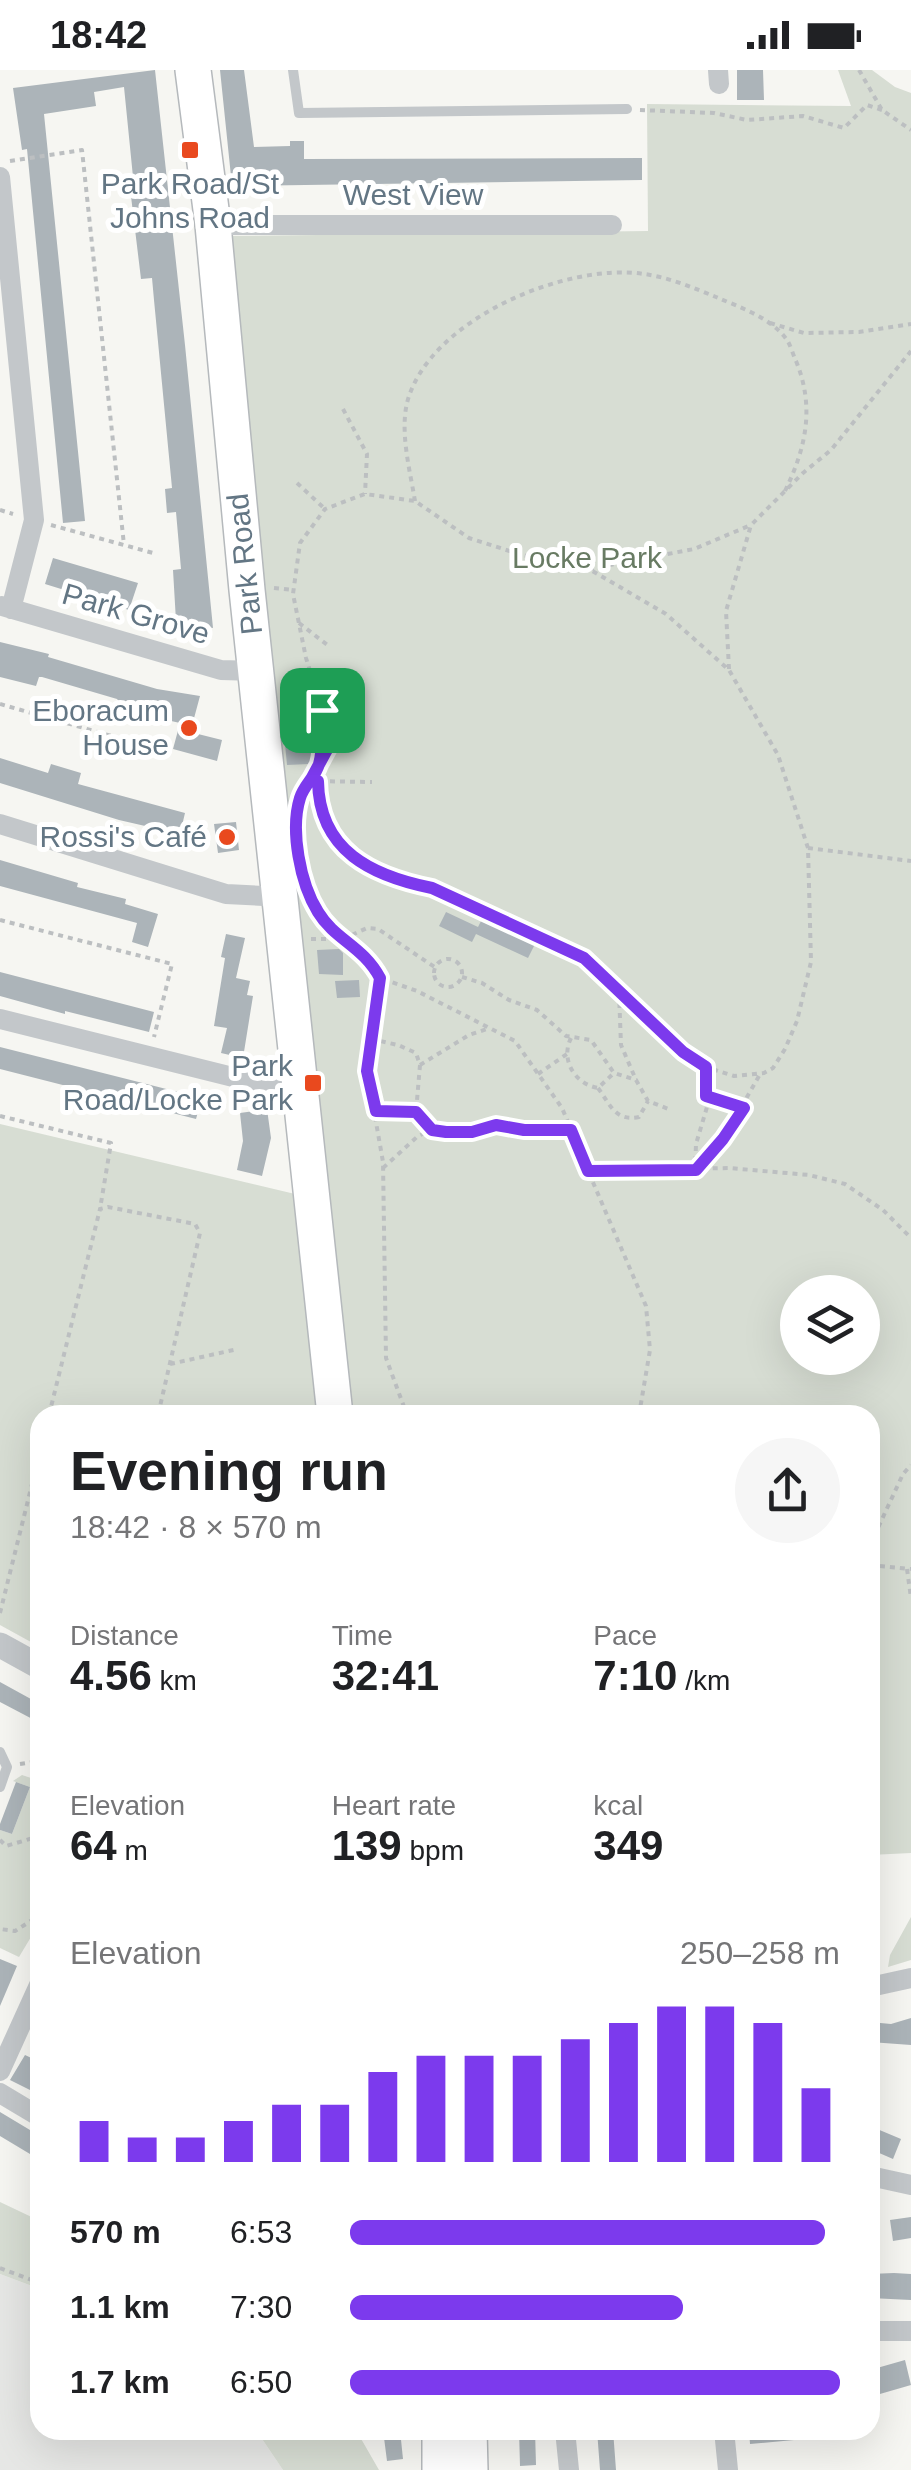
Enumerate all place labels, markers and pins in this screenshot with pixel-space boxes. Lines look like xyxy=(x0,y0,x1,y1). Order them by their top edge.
marker: Park Road/St Johns Road xyxy=(179,139,201,161)
place label: Park Road/St Johns Road xyxy=(101,167,280,234)
pin xyxy=(280,668,365,753)
place label: Eboracum House xyxy=(32,694,169,761)
marker: Eboracum House xyxy=(178,717,200,739)
place label: Rossi's Café xyxy=(40,820,207,853)
marker: Rossi's Café xyxy=(216,826,238,848)
place label: Park Road/Locke Park xyxy=(63,1049,294,1116)
marker: Park Road/Locke Park xyxy=(302,1072,324,1094)

